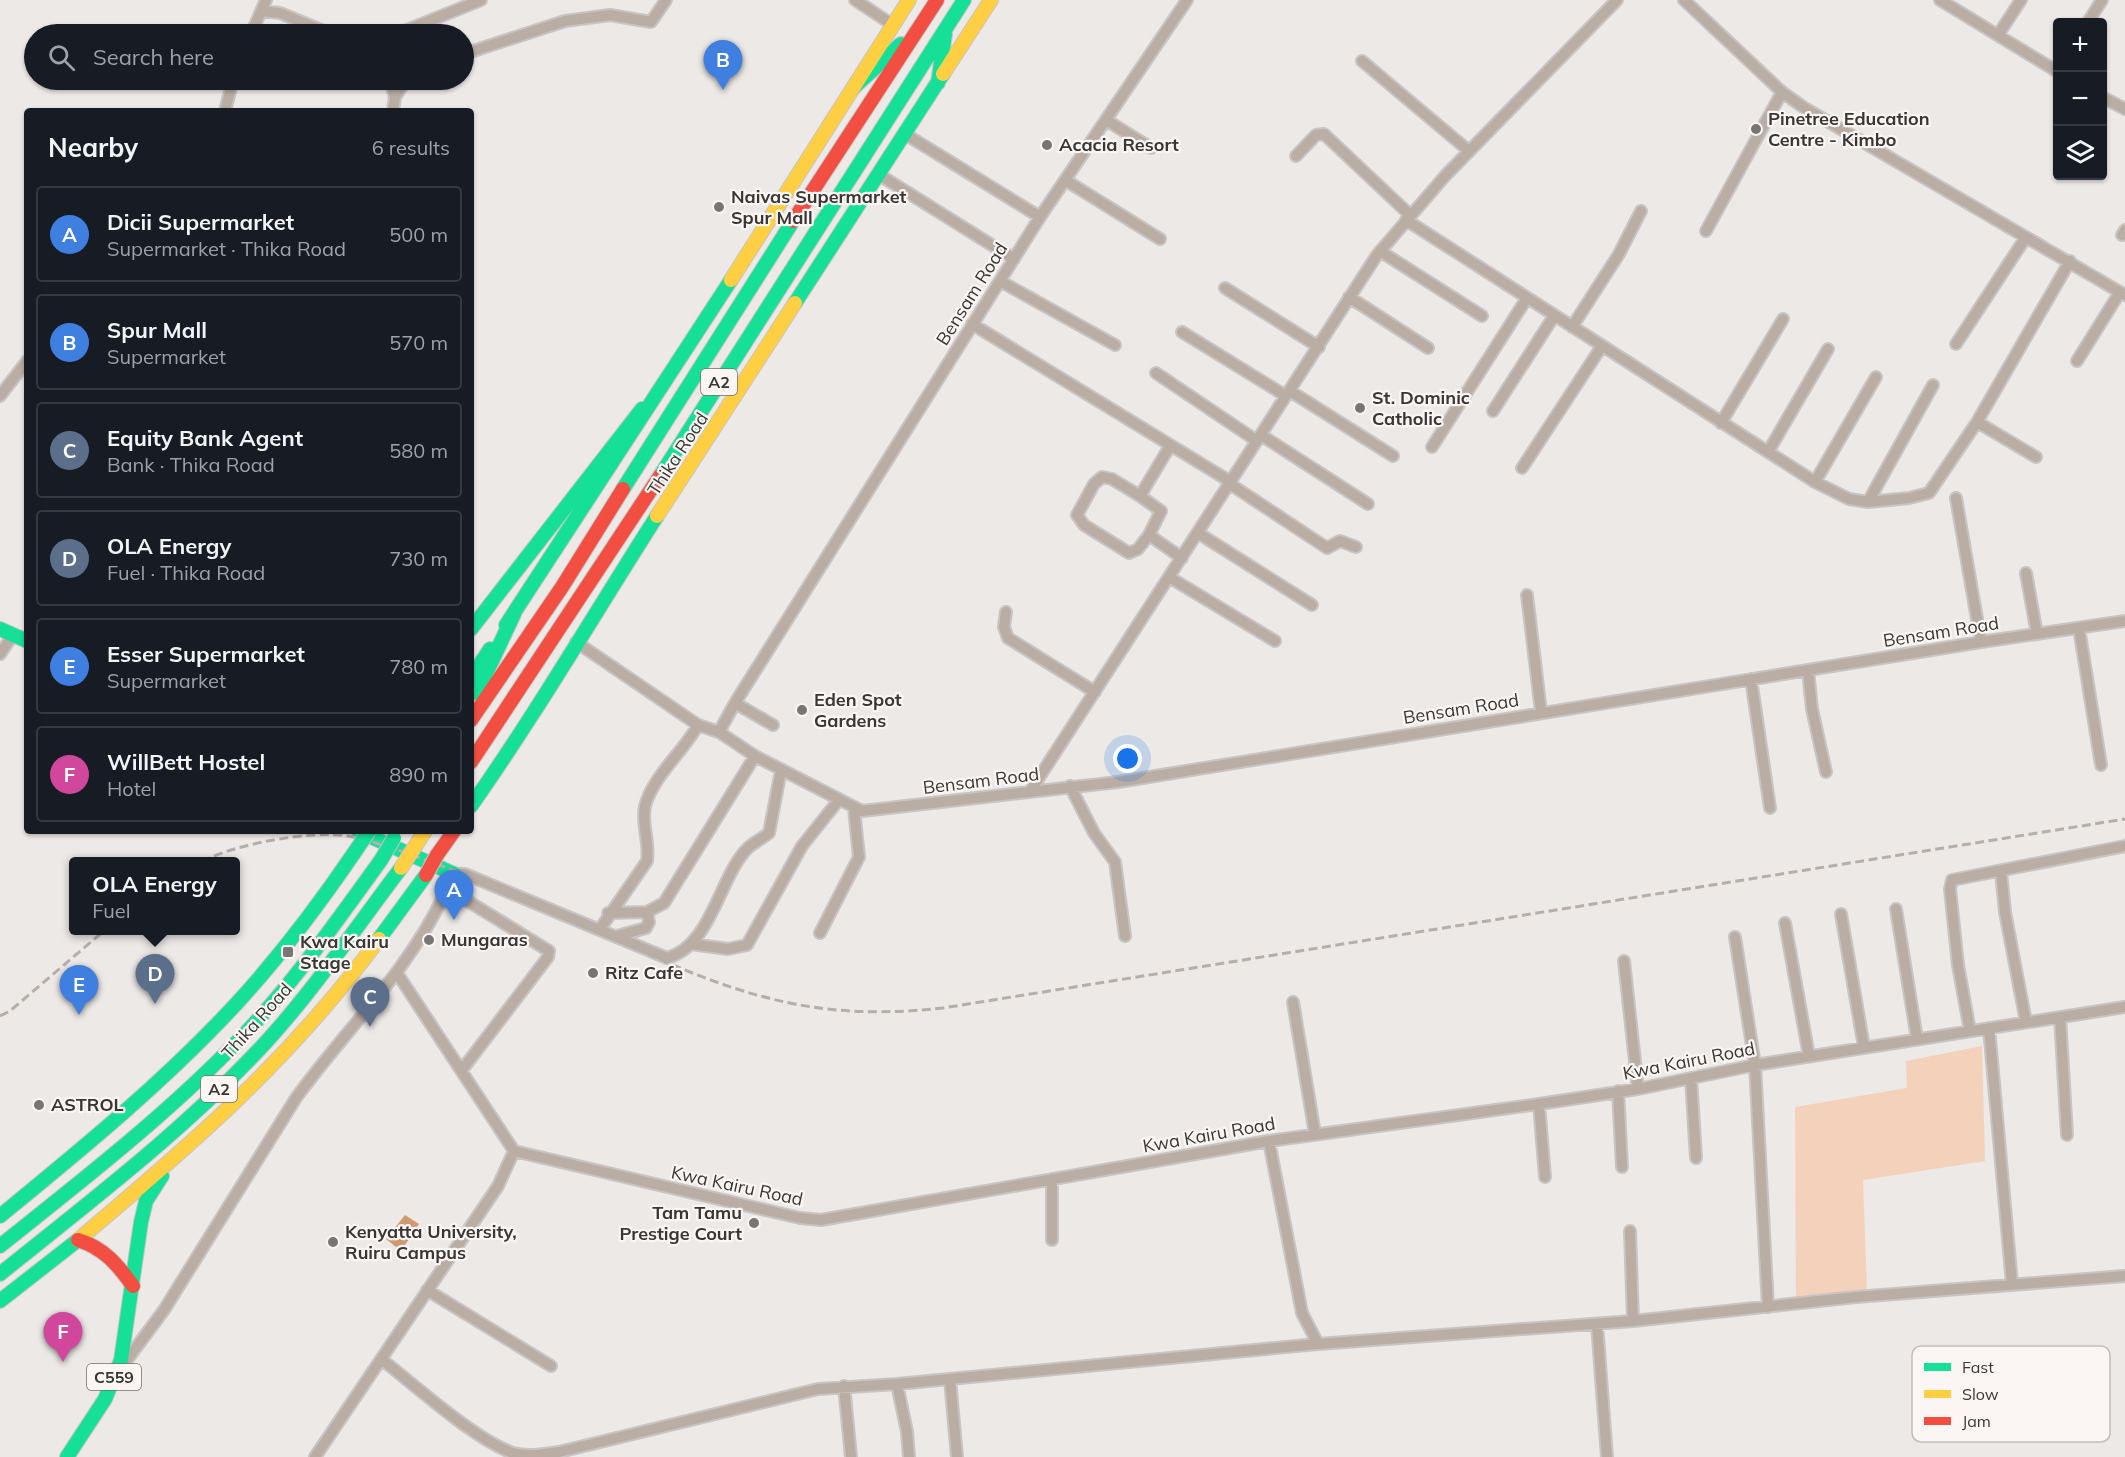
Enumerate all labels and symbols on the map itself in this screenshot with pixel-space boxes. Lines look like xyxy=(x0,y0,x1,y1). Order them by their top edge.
pin: B xyxy=(704,40,742,90)
place label: Pinetree Education Centre - Kimbo xyxy=(1768,107,1930,151)
marker: Pinetree Education Centre - Kimbo xyxy=(1749,122,1763,136)
place label: Acacia Resort xyxy=(1059,133,1179,156)
marker: Acacia Resort xyxy=(1040,138,1054,152)
place label: Naivas Supermarket Spur Mall xyxy=(731,185,907,229)
marker: Naivas Supermarket Spur Mall xyxy=(712,200,726,214)
street label: Bensam Road xyxy=(931,238,1012,349)
road number: A2 xyxy=(701,369,737,395)
place label: St. Dominic Catholic xyxy=(1372,386,1470,430)
marker: St. Dominic Catholic xyxy=(1353,401,1367,415)
street label: Thika Road xyxy=(642,408,713,500)
street label: Bensam Road xyxy=(1881,611,2000,652)
place label: Eden Spot Gardens xyxy=(814,688,902,732)
street label: Bensam Road xyxy=(1401,688,1520,729)
marker: Eden Spot Gardens xyxy=(795,703,809,717)
your location xyxy=(1113,744,1142,773)
street label: Bensam Road xyxy=(921,762,1040,799)
pin: A xyxy=(434,870,474,920)
place label: Mungaras xyxy=(441,928,528,951)
place label: Kwa Kairu Stage xyxy=(300,930,389,974)
marker: Mungaras xyxy=(422,933,436,947)
marker: Kwa Kairu Stage xyxy=(281,945,295,959)
pin: D xyxy=(136,954,174,1004)
place label: Ritz Cafe xyxy=(605,961,683,984)
pin: E xyxy=(60,966,98,1015)
marker: Ritz Cafe xyxy=(586,966,600,980)
street label: Thika Road xyxy=(216,978,297,1063)
pin: C xyxy=(350,978,389,1027)
street label: Kwa Kairu Road xyxy=(1621,1036,1757,1085)
road number: A2 xyxy=(201,1076,237,1102)
place label: ASTROL xyxy=(51,1093,124,1116)
marker: ASTROL xyxy=(32,1098,46,1112)
street label: Kwa Kairu Road xyxy=(1141,1112,1277,1157)
street label: Kwa Kairu Road xyxy=(669,1160,805,1211)
place label: Tam Tamu Prestige Court xyxy=(619,1201,742,1245)
marker: Tam Tamu Prestige Court xyxy=(747,1216,761,1230)
place label: Kenyatta University, Ruiru Campus xyxy=(345,1220,517,1264)
marker: Kenyatta University, Ruiru Campus xyxy=(326,1235,340,1249)
pin: F xyxy=(44,1312,82,1362)
legend xyxy=(1912,1346,2110,1442)
text: Fast xyxy=(1962,1357,1994,1377)
road number: C559 xyxy=(87,1364,141,1390)
text: Slow xyxy=(1962,1384,1999,1404)
text: Jam xyxy=(1962,1411,1991,1431)

